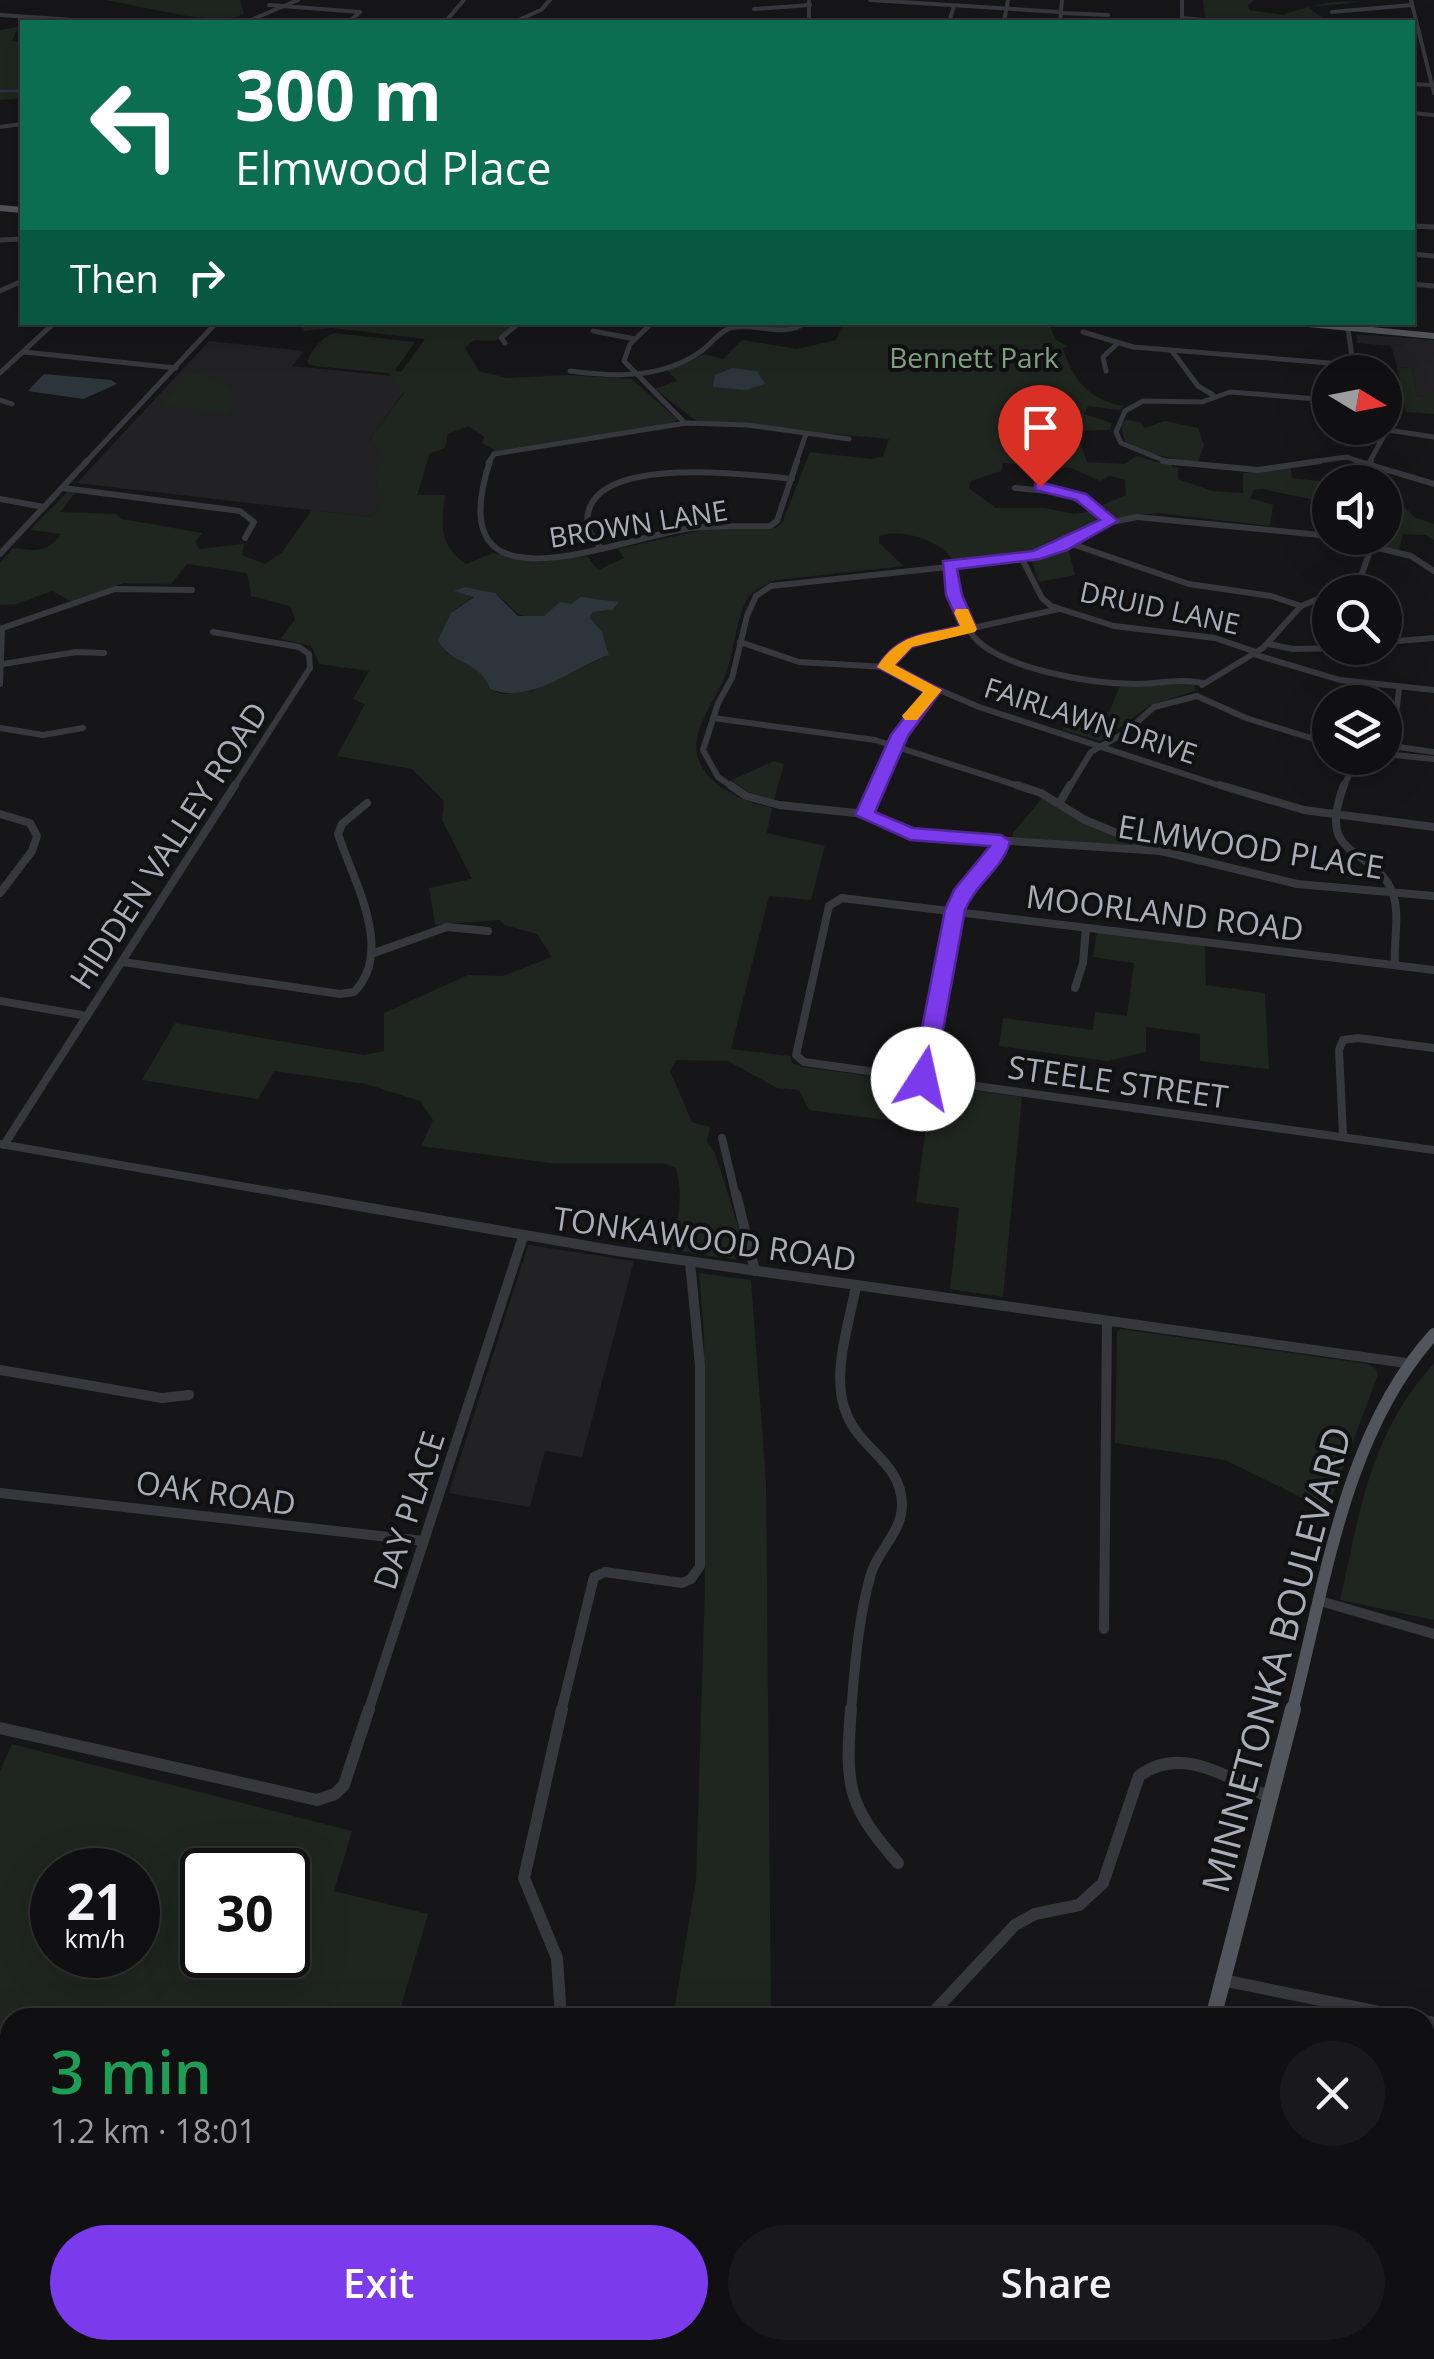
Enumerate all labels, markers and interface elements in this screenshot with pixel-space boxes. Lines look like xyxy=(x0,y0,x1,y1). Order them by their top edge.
text: 300 m xyxy=(235,46,442,142)
icon: left xyxy=(70,60,200,190)
text: Elmwood Place xyxy=(235,137,552,198)
icon: right xyxy=(179,250,234,305)
text: Then xyxy=(70,252,159,304)
park label: Bennett Park xyxy=(889,338,1059,376)
north arrow xyxy=(1312,355,1402,445)
map controls xyxy=(1312,355,1402,775)
pin xyxy=(998,385,1083,488)
icon: arrive xyxy=(1013,400,1068,455)
button: sound xyxy=(1312,465,1402,555)
street label: BROWN LANE xyxy=(546,490,730,556)
street label: DRUID LANE xyxy=(1077,572,1243,642)
button: search xyxy=(1312,575,1402,665)
street label: FAIRLAWN DRIVE xyxy=(980,668,1202,772)
button: layers xyxy=(1312,685,1402,775)
street label: HIDDEN VALLEY ROAD xyxy=(59,693,277,997)
street label: ELMWOOD PLACE xyxy=(1115,804,1387,888)
street label: MOORLAND ROAD xyxy=(1024,874,1306,950)
position arrow xyxy=(871,1027,975,1131)
street label: STEELE STREET xyxy=(1005,1044,1231,1118)
street label: TONKAWOOD ROAD xyxy=(551,1195,859,1281)
street label: MINNETONKA BOULEVARD xyxy=(1188,1421,1362,1897)
street label: DAY PLACE xyxy=(362,1425,454,1595)
street label: OAK ROAD xyxy=(133,1459,299,1525)
speed limit sign: 30 xyxy=(180,1848,310,1978)
text: 21 xyxy=(66,1867,124,1935)
text: km/h xyxy=(65,1921,125,1955)
text: 3 min xyxy=(50,2030,212,2112)
button: close xyxy=(1280,2041,1385,2146)
text: 1.2 km · 18:01 xyxy=(50,2109,256,2152)
button: Exit xyxy=(50,2225,708,2340)
button: Share xyxy=(728,2225,1385,2340)

